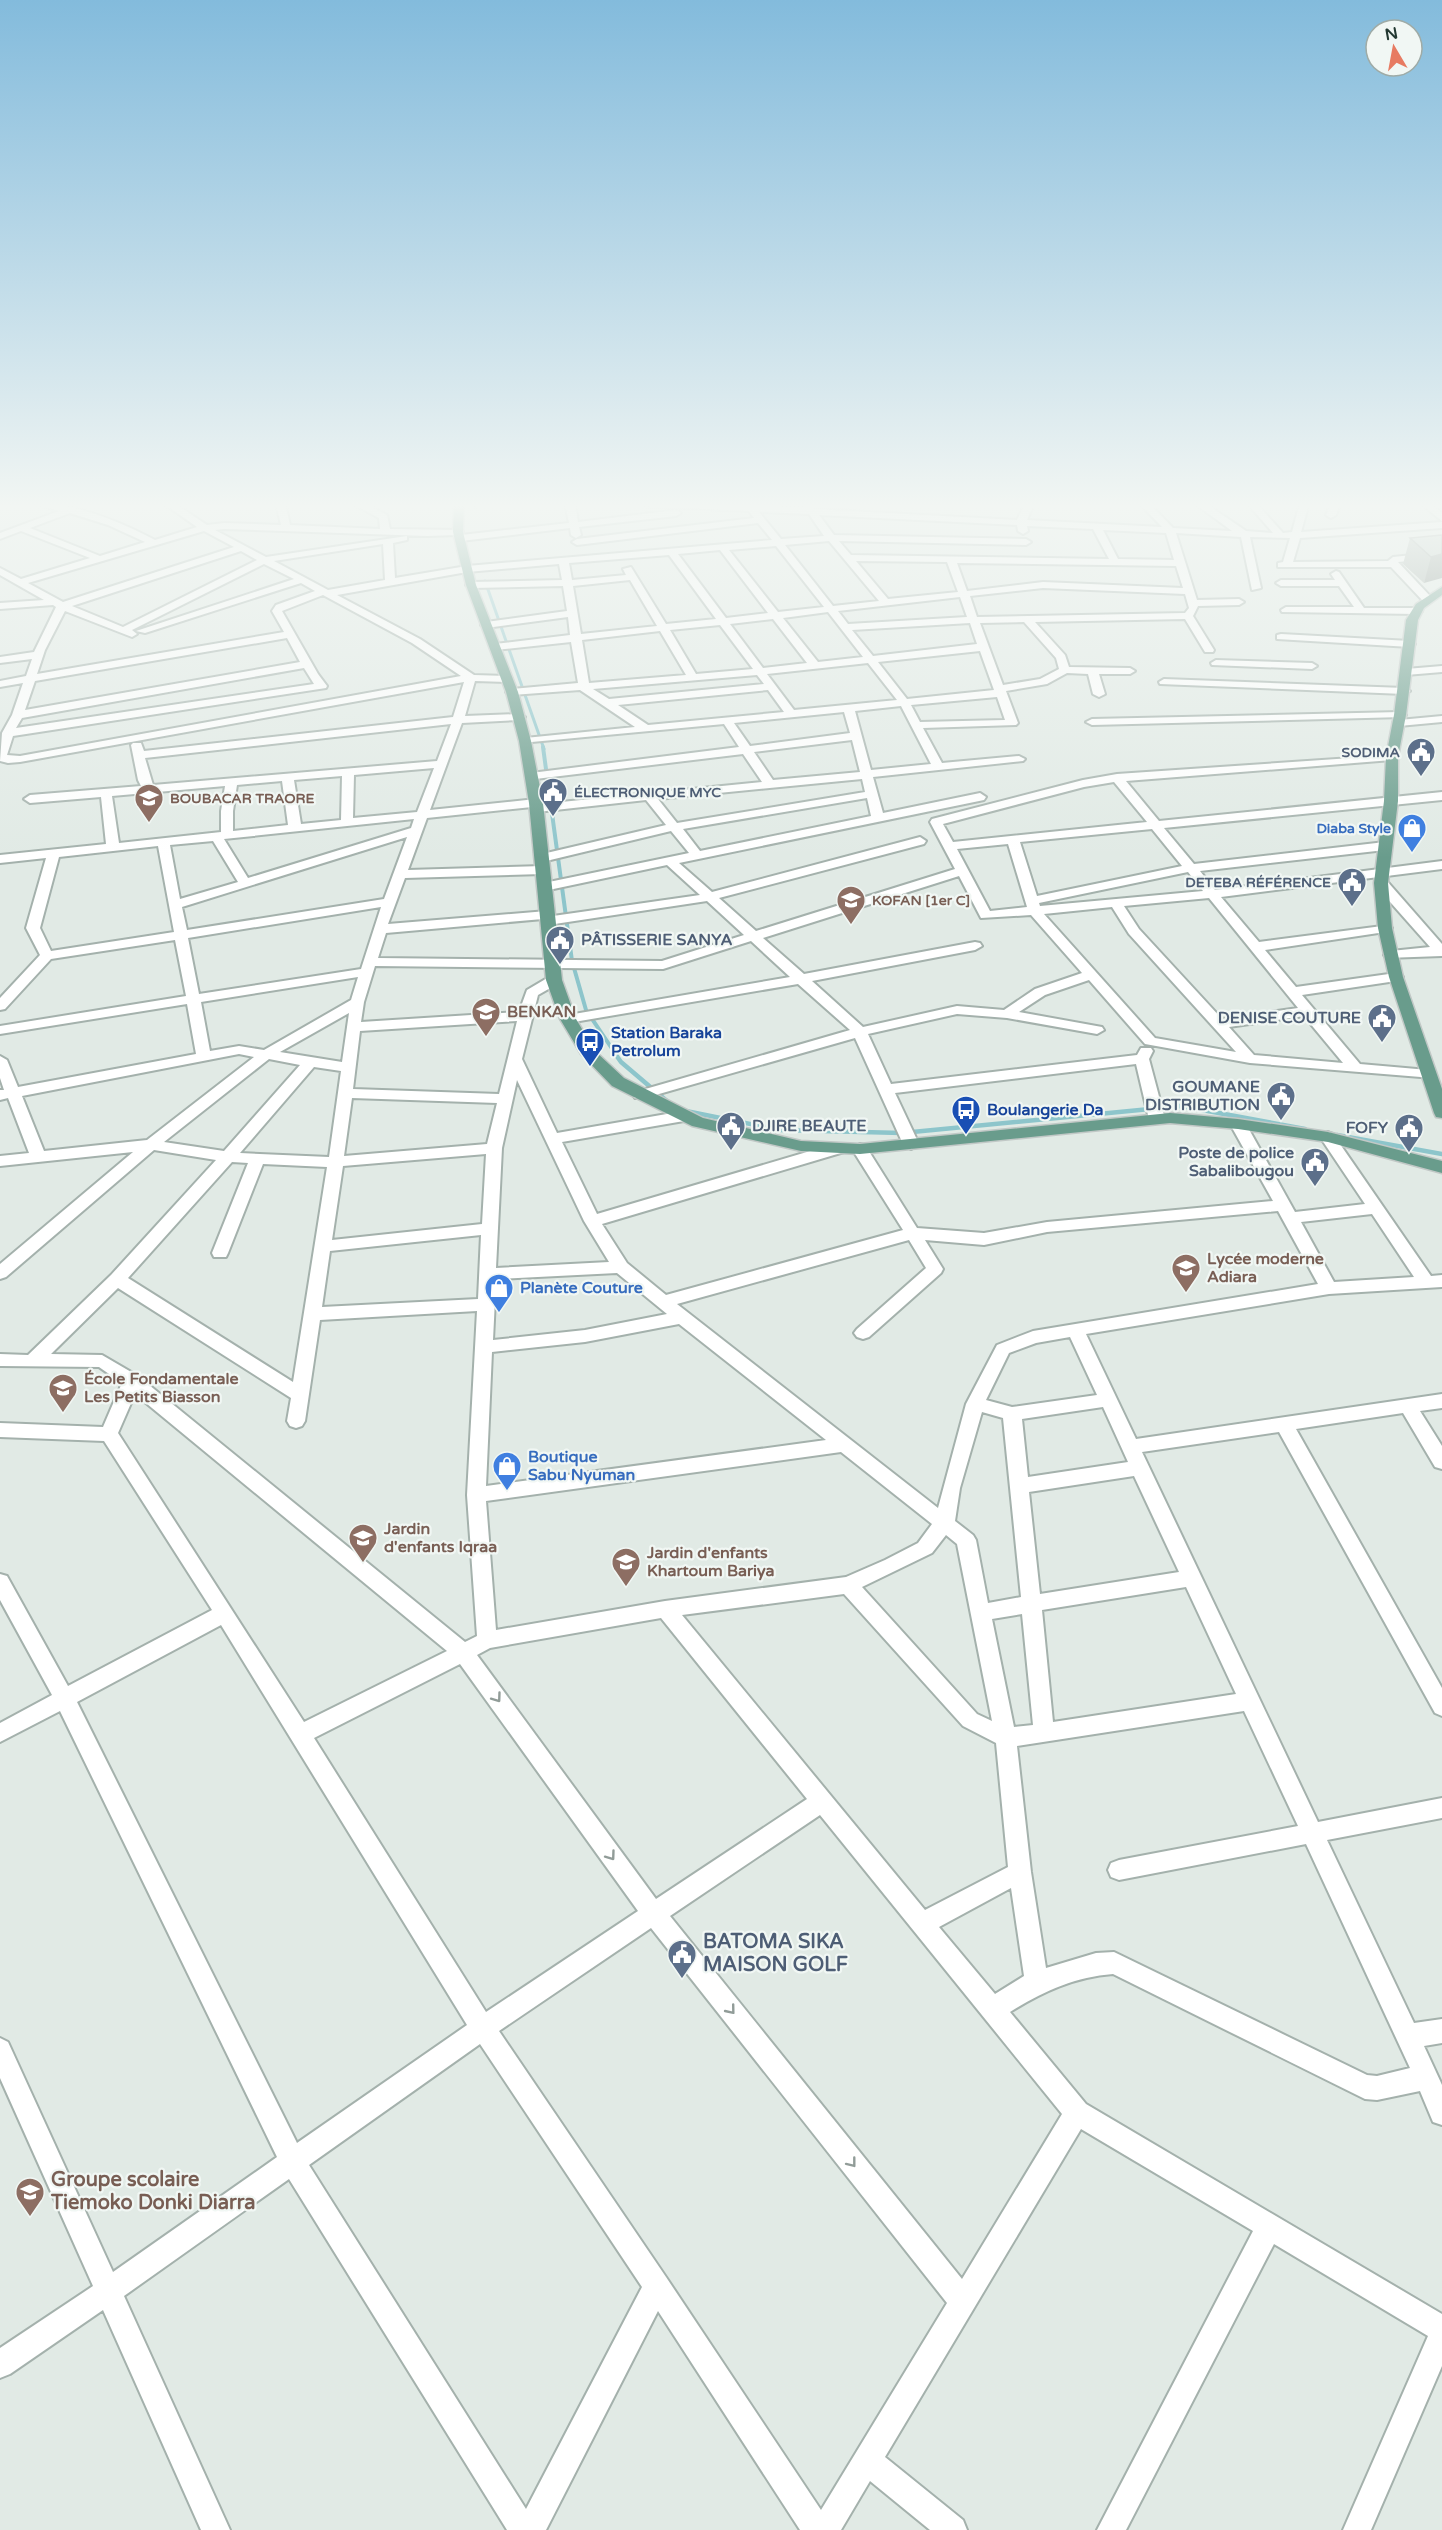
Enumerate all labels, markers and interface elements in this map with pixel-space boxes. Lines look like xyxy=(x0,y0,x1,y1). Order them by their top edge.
north arrow xyxy=(1364,18,1424,78)
text: N xyxy=(1384,23,1400,45)
public building icon: SODIMA xyxy=(1405,736,1437,778)
place label: SODIMA xyxy=(1342,744,1401,761)
public building icon: ÉLECTRONIQUE MYC xyxy=(537,776,569,818)
school or university icon: BOUBACAR TRAORE xyxy=(133,782,165,824)
place label: ÉLECTRONIQUE MYC xyxy=(574,784,721,801)
place label: BOUBACAR TRAORE xyxy=(170,790,314,807)
shop icon: Diaba Style xyxy=(1396,812,1428,854)
place label: Diaba Style xyxy=(1316,820,1391,837)
public building icon: DETEBA RÉFÉRENCE xyxy=(1336,866,1368,908)
place label: DETEBA RÉFÉRENCE xyxy=(1185,874,1331,891)
school or university icon: KOFAN [1er C] xyxy=(835,884,867,926)
place label: KOFAN [1er C] xyxy=(872,892,970,909)
public building icon: PÂTISSERIE SANYA xyxy=(544,924,576,966)
place label: PÂTISSERIE SANYA xyxy=(581,930,732,950)
school or university icon: BENKAN xyxy=(470,996,502,1038)
place label: BENKAN xyxy=(507,1002,576,1022)
public building icon: DENISE COUTURE xyxy=(1366,1002,1398,1044)
place label: DENISE COUTURE xyxy=(1218,1008,1361,1028)
place label: Station Baraka Petrolum xyxy=(611,1023,722,1061)
bus stop icon: Station Baraka Petrolum xyxy=(574,1026,606,1068)
place label: GOUMANE DISTRIBUTION xyxy=(1145,1077,1260,1115)
public building icon: GOUMANE DISTRIBUTION xyxy=(1265,1080,1297,1122)
bus stop icon: Boulangerie Da xyxy=(950,1094,982,1136)
place label: Boulangerie Da xyxy=(987,1100,1104,1120)
public building icon: DJIRE BEAUTE xyxy=(715,1110,747,1152)
public building icon: FOFY xyxy=(1393,1112,1425,1154)
place label: DJIRE BEAUTE xyxy=(752,1116,866,1136)
place label: FOFY xyxy=(1346,1118,1389,1138)
place label: Poste de police Sabalibougou xyxy=(1178,1143,1294,1181)
public building icon: Poste de police Sabalibougou xyxy=(1299,1146,1331,1188)
place label: Lycée moderne Adiara xyxy=(1207,1249,1324,1287)
school or university icon: Lycée moderne Adiara xyxy=(1170,1252,1202,1294)
shop icon: Planète Couture xyxy=(483,1272,515,1314)
place label: Planète Couture xyxy=(520,1278,643,1298)
place label: École Fondamentale Les Petits Biasson xyxy=(84,1369,238,1407)
school or university icon: École Fondamentale Les Petits Biasson xyxy=(47,1372,79,1414)
place label: Boutique Sabu Nyuman xyxy=(528,1447,635,1485)
shop icon: Boutique Sabu Nyuman xyxy=(491,1450,523,1492)
place label: Jardin d'enfants Iqraa xyxy=(383,1519,497,1557)
school or university icon: Jardin d'enfants Iqraa xyxy=(347,1522,379,1564)
place label: Jardin d'enfants Khartoum Bariya xyxy=(646,1543,775,1581)
school or university icon: Jardin d'enfants Khartoum Bariya xyxy=(610,1546,642,1588)
one-way arrow xyxy=(490,1692,501,1703)
one-way arrow xyxy=(604,1850,615,1861)
place label: BATOMA SIKA MAISON GOLF xyxy=(703,1930,848,1977)
public building icon: BATOMA SIKA MAISON GOLF xyxy=(666,1938,698,1980)
one-way arrow xyxy=(723,2003,734,2014)
one-way arrow xyxy=(845,2156,856,2167)
place label: Groupe scolaire Tiemoko Donki Diarra xyxy=(50,2168,256,2215)
school or university icon: Groupe scolaire Tiemoko Donki Diarra xyxy=(14,2176,46,2218)

